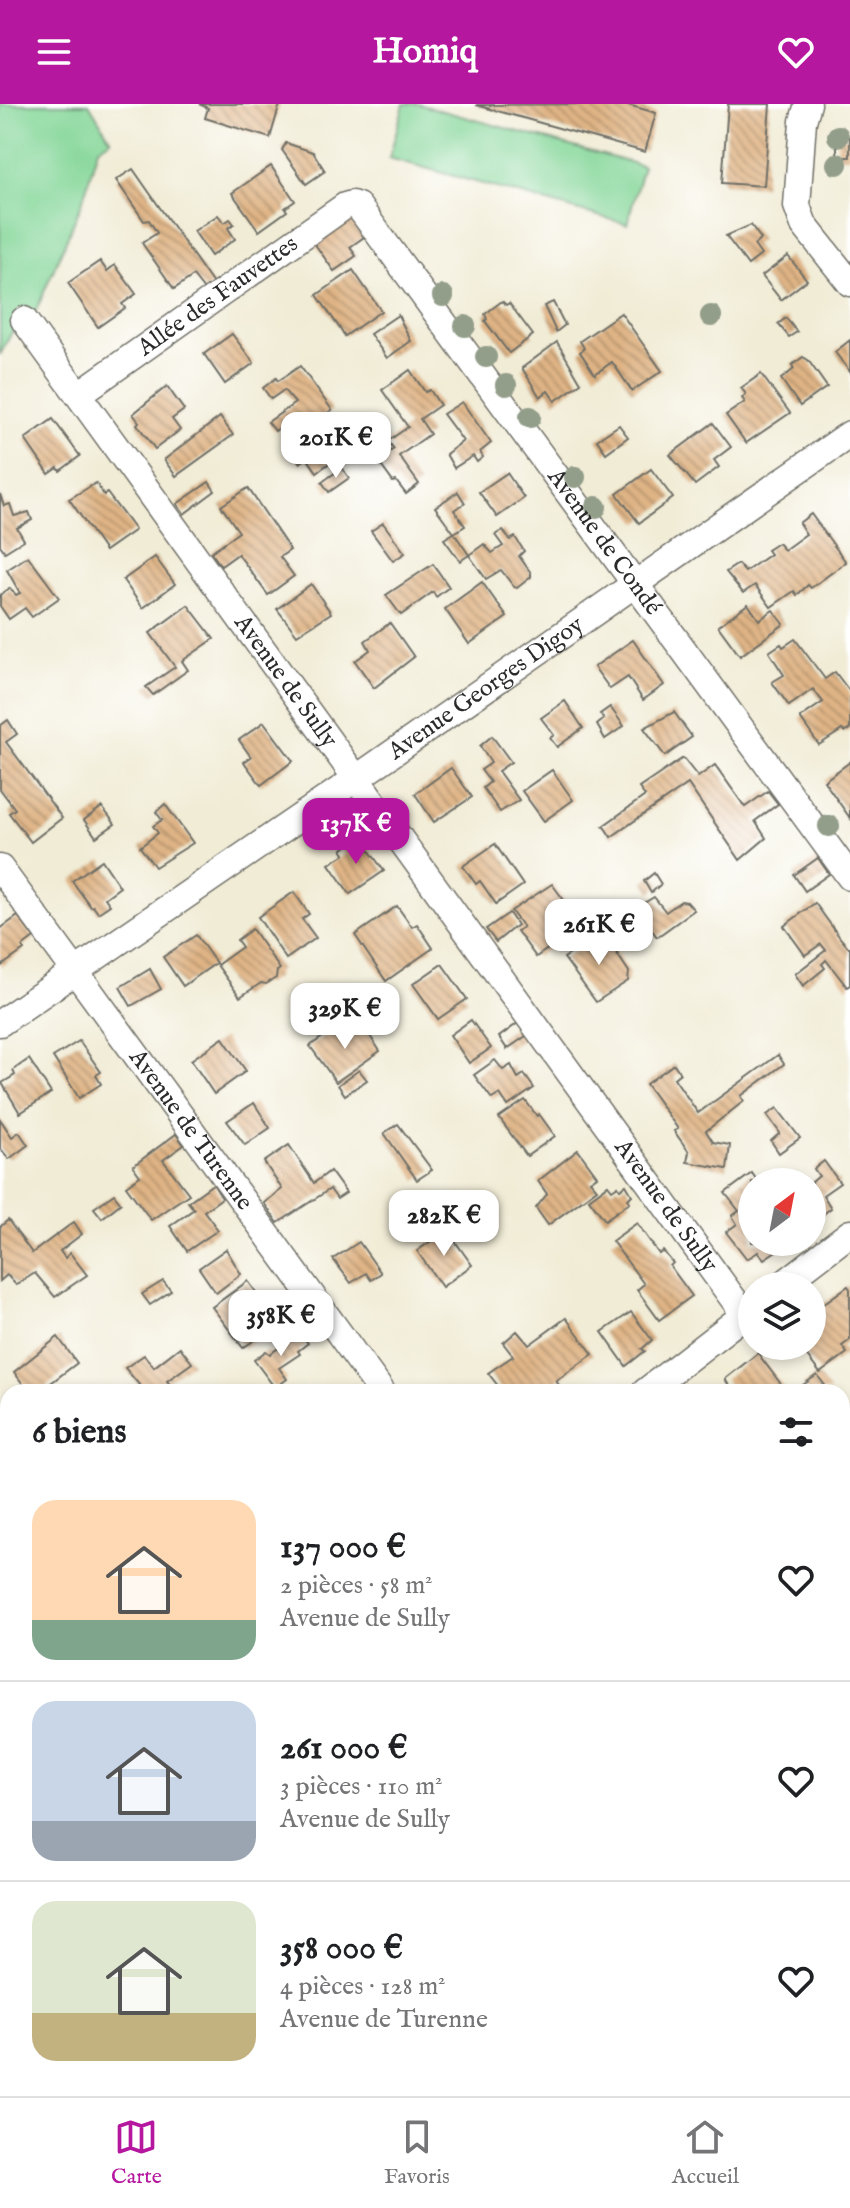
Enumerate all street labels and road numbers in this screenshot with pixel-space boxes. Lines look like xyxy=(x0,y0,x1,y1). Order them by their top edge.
street label: Allée des Fauvettes xyxy=(131,229,304,364)
street label: Avenue de Condé xyxy=(540,462,668,621)
street label: Avenue de Sully xyxy=(226,608,344,754)
street label: Avenue Georges Digoy xyxy=(381,609,590,768)
street label: Avenue de Turenne xyxy=(121,1042,260,1217)
street label: Avenue de Sully xyxy=(607,1132,725,1279)

